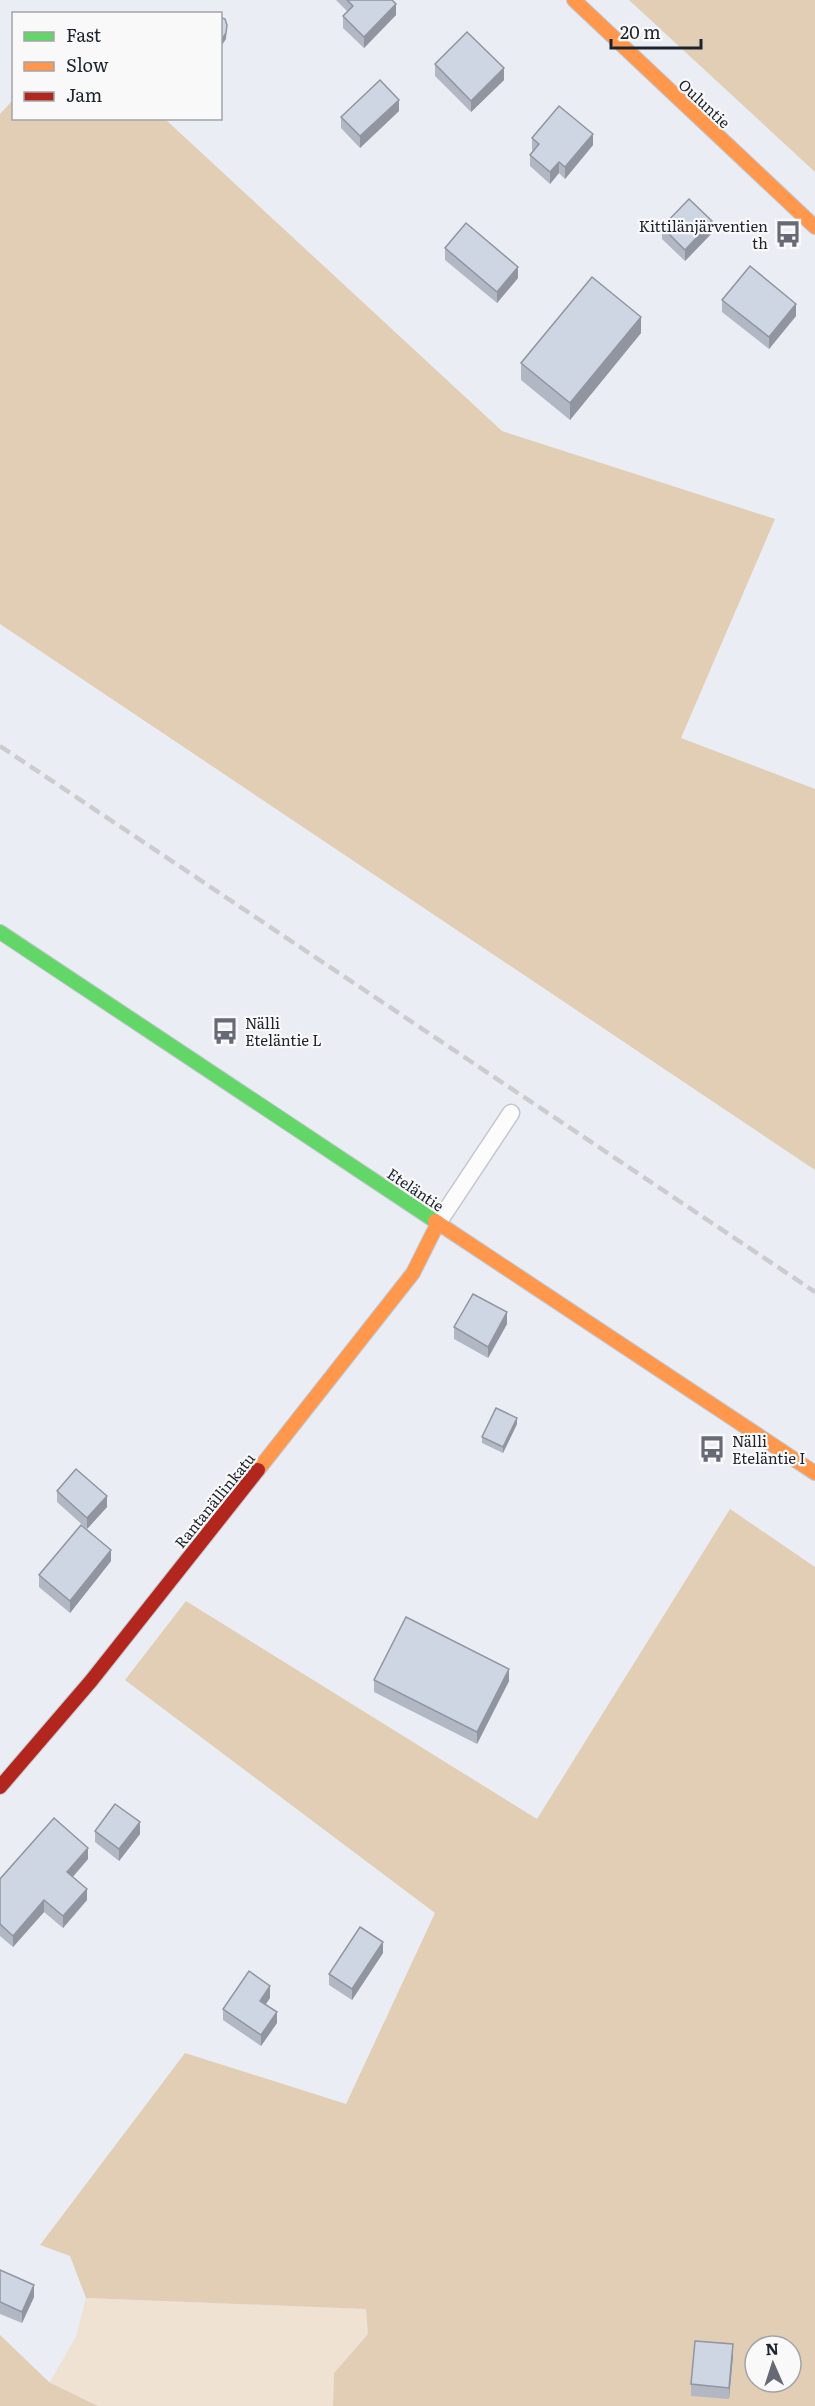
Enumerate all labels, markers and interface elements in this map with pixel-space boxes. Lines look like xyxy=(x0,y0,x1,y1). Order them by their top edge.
legend xyxy=(12,12,222,120)
scale bar xyxy=(611,12,701,50)
text: 20 m xyxy=(620,18,661,45)
text: Fast xyxy=(66,21,102,48)
text: Slow xyxy=(66,51,109,78)
street label: Ouluntie xyxy=(674,73,736,133)
text: Jam xyxy=(66,81,102,108)
place label: Kittilänjärventien th xyxy=(639,214,768,254)
bus stop icon: Kittilänjärventien th xyxy=(773,219,803,249)
place label: Nälli Eteläntie L xyxy=(245,1011,322,1051)
bus stop icon: Nälli Eteläntie L xyxy=(210,1016,240,1046)
street label: Eteläntie xyxy=(383,1162,449,1217)
place label: Nälli Eteläntie I xyxy=(732,1429,805,1469)
bus stop icon: Nälli Eteläntie I xyxy=(697,1434,727,1464)
street label: Rantanällinkatu xyxy=(168,1447,260,1553)
north arrow xyxy=(743,2334,803,2394)
text: N xyxy=(765,2336,780,2360)

